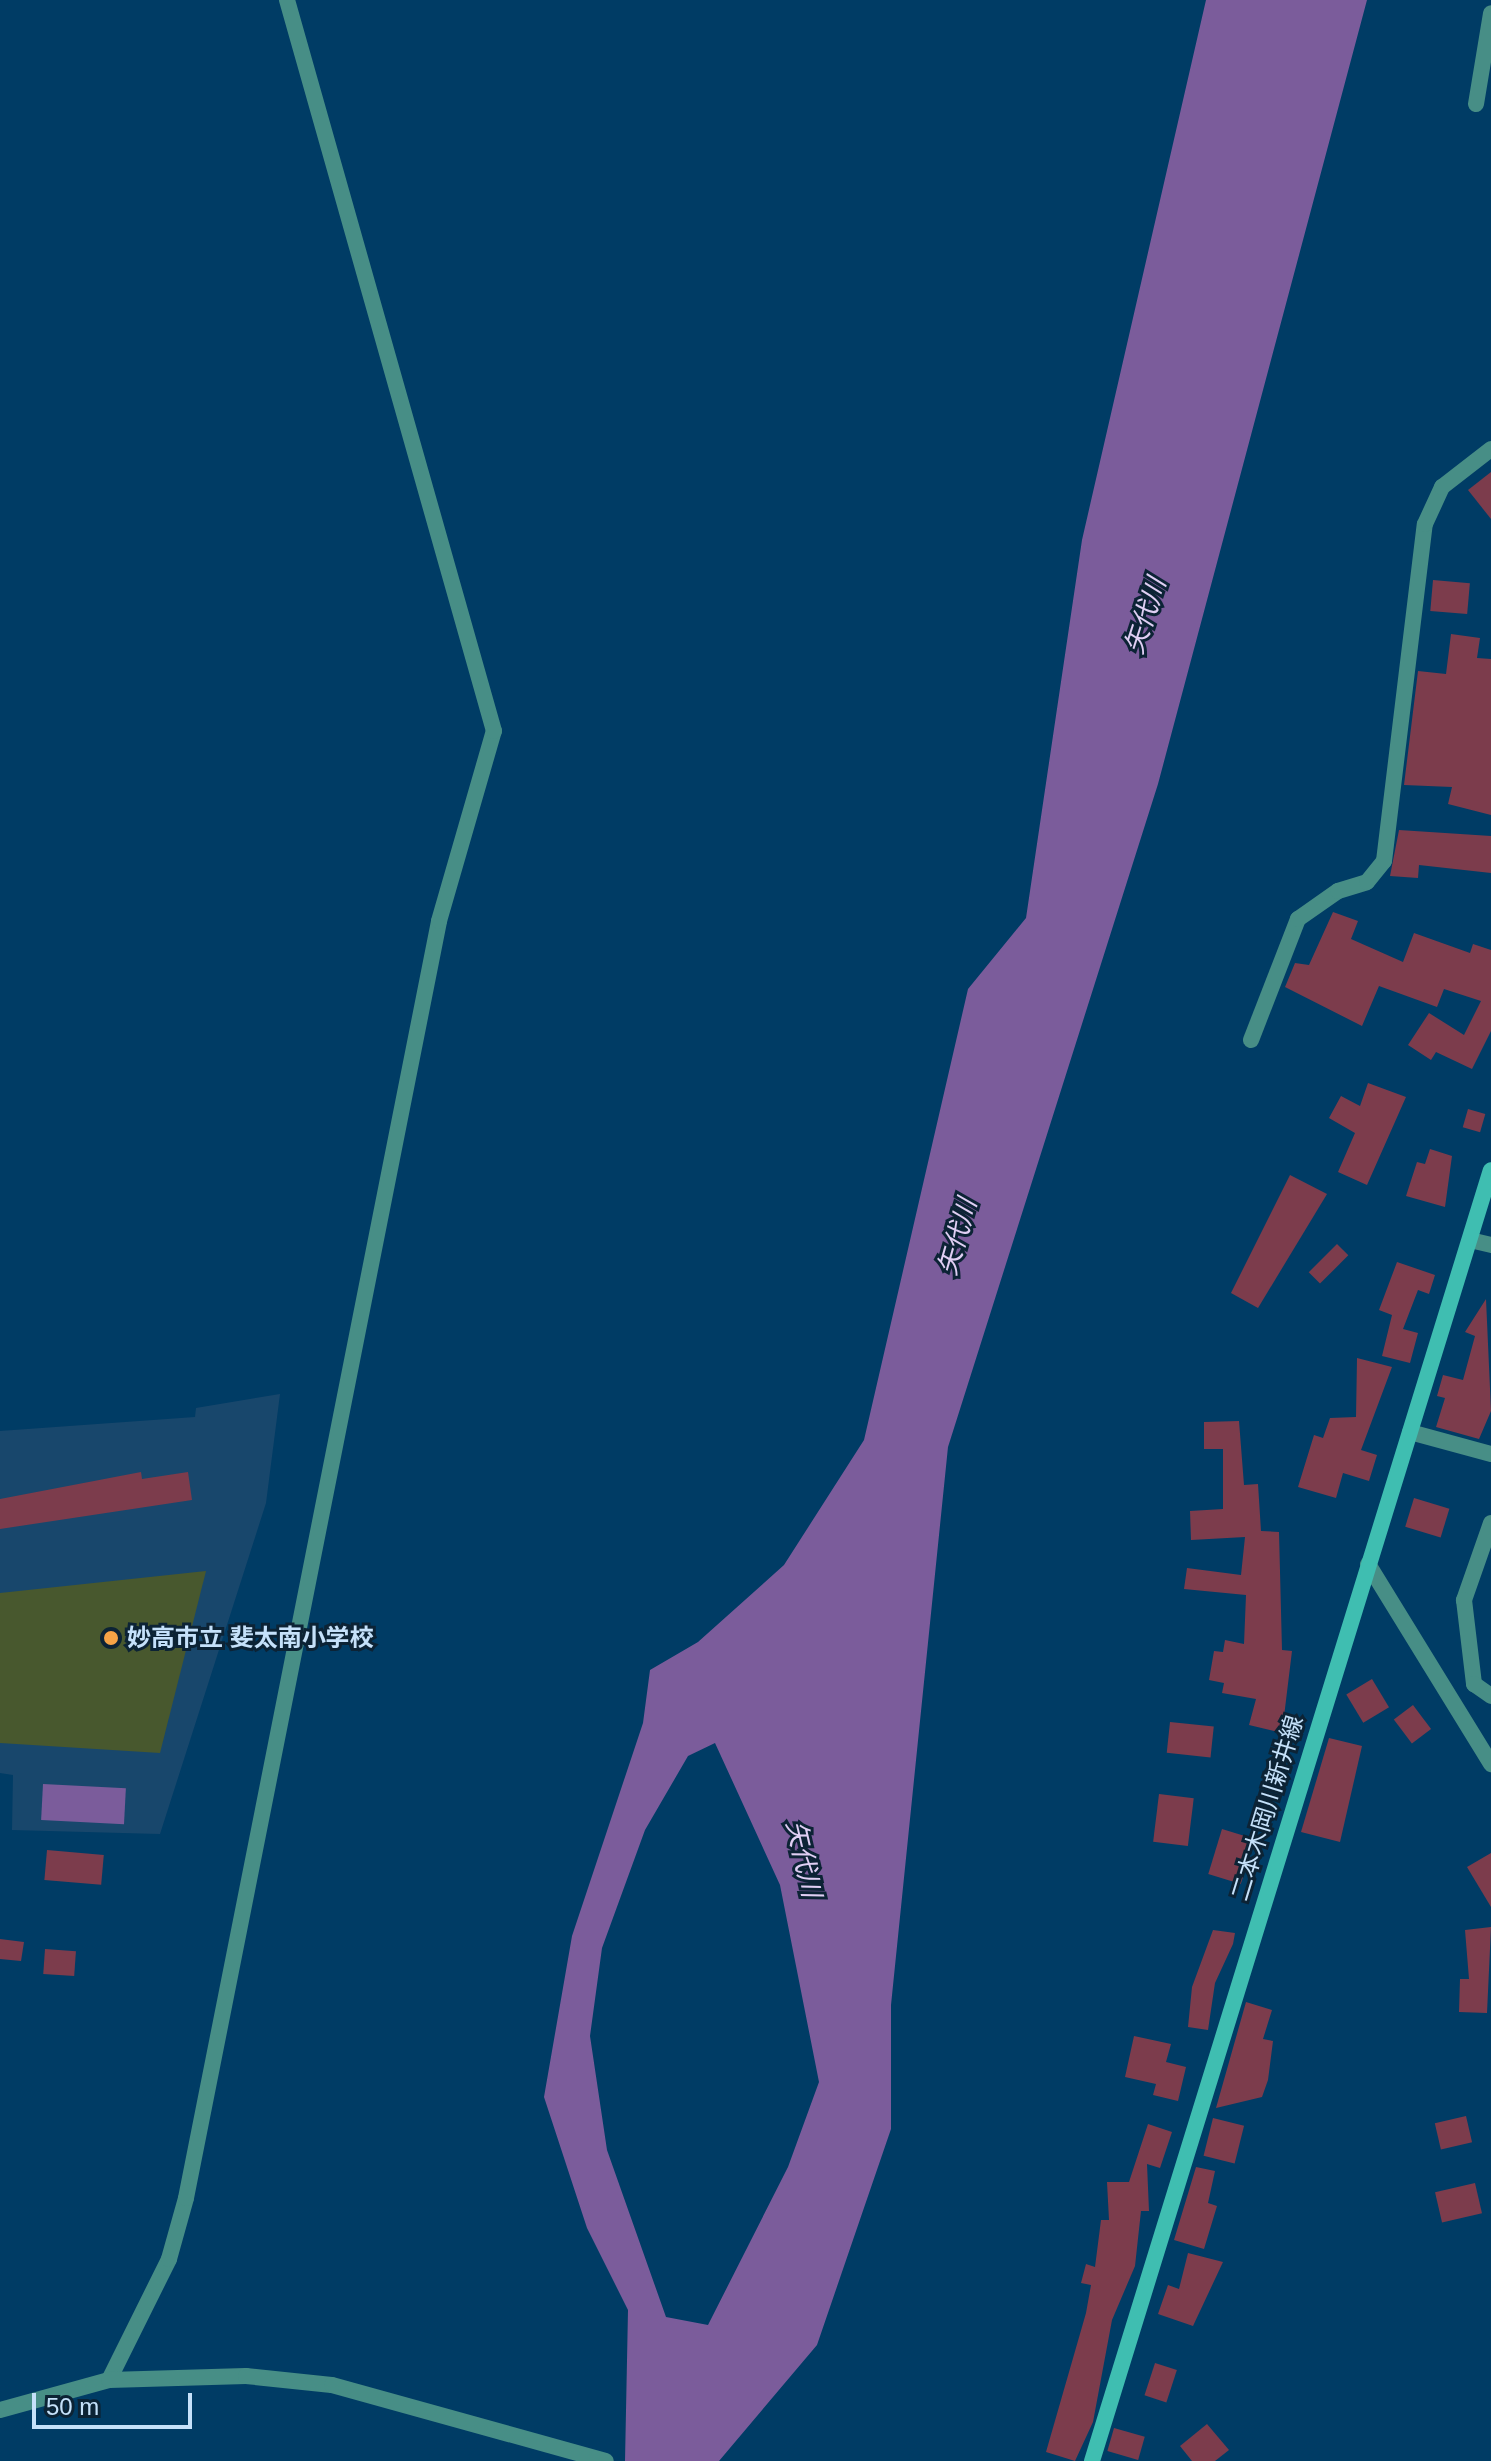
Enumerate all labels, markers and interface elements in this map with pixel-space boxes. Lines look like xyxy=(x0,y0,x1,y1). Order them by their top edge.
water label: 矢代川 xyxy=(1119,574,1173,658)
water label: 矢代川 xyxy=(932,1195,984,1279)
place label: 妙高市立 斐太南小学校 xyxy=(127,1624,374,1652)
marker: 妙高市立 斐太南小学校 xyxy=(102,1629,120,1647)
street label: 二本木岡川新井線 xyxy=(1225,1712,1309,1904)
water label: 矢代川 xyxy=(779,1817,827,1901)
scale bar xyxy=(36,2377,196,2427)
text: 50 m xyxy=(46,2393,99,2420)

